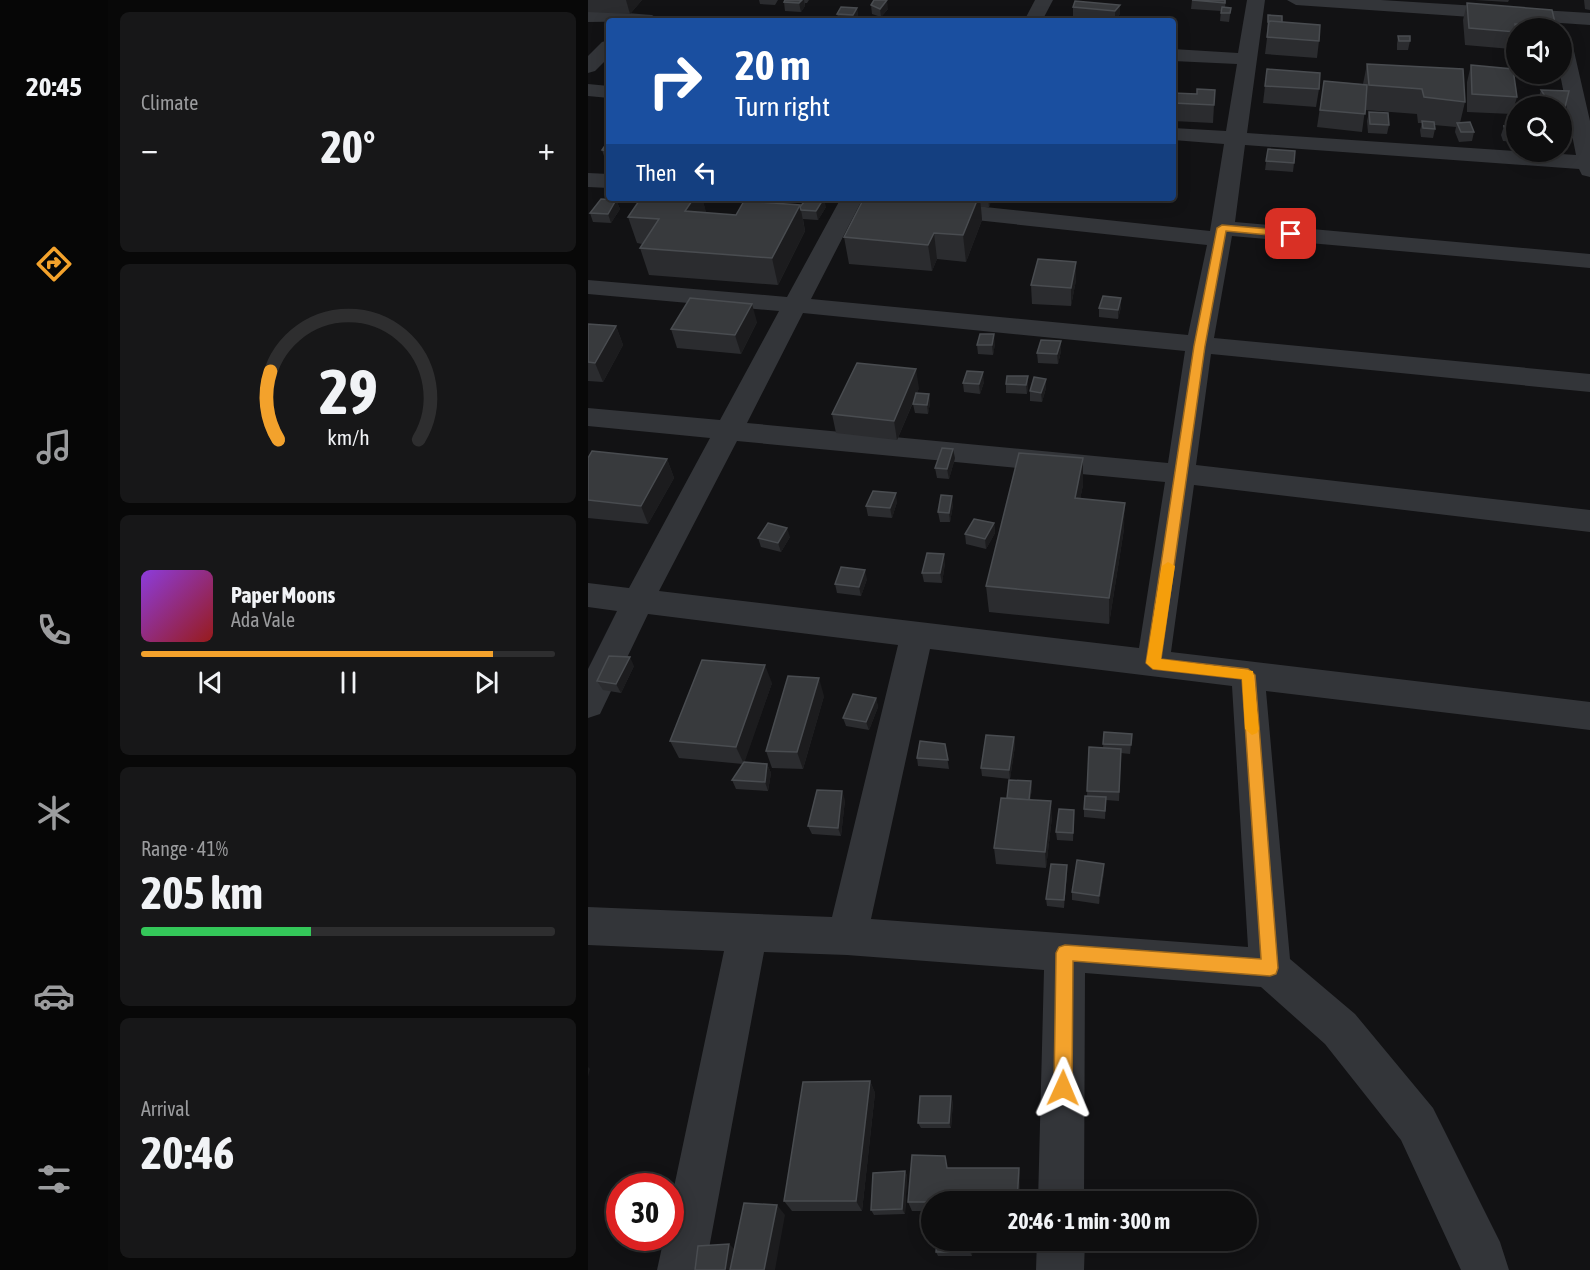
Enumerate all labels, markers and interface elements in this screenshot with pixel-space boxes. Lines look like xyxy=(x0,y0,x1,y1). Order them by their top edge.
map controls xyxy=(1506,18,1572,162)
button: sound xyxy=(1506,18,1572,84)
text: 20 m xyxy=(735,41,810,89)
icon: right xyxy=(636,42,714,120)
text: 20:45 xyxy=(26,71,82,102)
text: Climate xyxy=(141,91,198,114)
text: Turn right xyxy=(735,91,830,122)
button: search xyxy=(1506,96,1572,162)
text: 20° xyxy=(321,121,375,173)
text: − xyxy=(141,129,158,167)
text: + xyxy=(538,129,555,167)
icon: left xyxy=(689,156,722,189)
text: Then xyxy=(636,160,677,186)
pin xyxy=(1265,208,1316,259)
icon: arrive xyxy=(1274,217,1307,250)
icon: directions xyxy=(33,243,75,285)
text: 29 xyxy=(319,357,377,428)
icon: music xyxy=(33,426,75,468)
text: km/h xyxy=(327,426,369,451)
text: Paper Moons xyxy=(231,582,335,608)
text: Ada Vale xyxy=(231,608,295,631)
icon: phone xyxy=(33,609,75,651)
icon: previous xyxy=(194,666,227,699)
icon: pause xyxy=(332,666,365,699)
icon: next xyxy=(470,666,503,699)
icon: climate xyxy=(33,792,75,834)
text: Range · 41% xyxy=(141,837,228,860)
text: 205 km xyxy=(141,867,263,919)
icon: car xyxy=(33,975,75,1017)
position arrow xyxy=(1031,1056,1095,1120)
text: Arrival xyxy=(141,1097,190,1120)
text: 20:46 xyxy=(141,1127,235,1179)
icon: filters xyxy=(33,1158,75,1200)
speed limit sign: 30 xyxy=(606,1173,684,1251)
text: 20:46 · 1 min · 300 m xyxy=(1008,1208,1170,1234)

